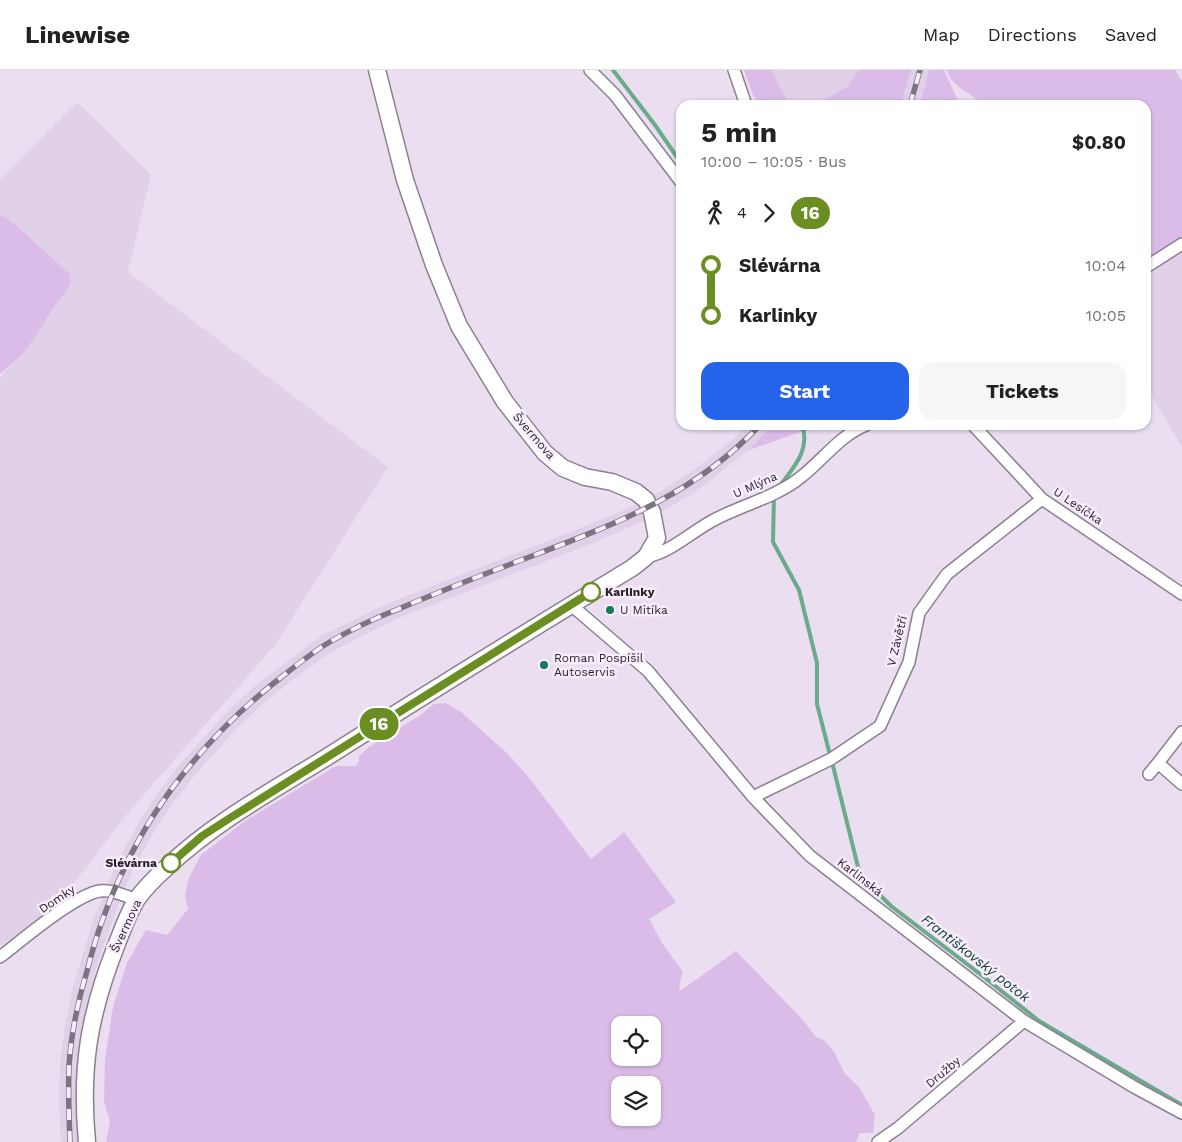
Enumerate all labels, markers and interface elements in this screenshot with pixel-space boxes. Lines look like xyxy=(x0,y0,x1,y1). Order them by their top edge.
text: Linewise xyxy=(25,21,130,49)
text: Map xyxy=(923,24,960,45)
text: Directions xyxy=(988,24,1077,45)
text: Saved xyxy=(1105,24,1157,45)
text: 5 min xyxy=(701,116,777,149)
text: $0.80 xyxy=(1072,131,1126,154)
text: 10:00 – 10:05 · Bus xyxy=(701,152,847,171)
icon: walk xyxy=(701,199,729,227)
icon: forward xyxy=(755,199,783,227)
text: 16 xyxy=(801,202,820,223)
text: 4 xyxy=(737,203,747,222)
text: Slévárna xyxy=(739,254,821,277)
text: 10:04 xyxy=(1085,256,1126,275)
text: Karlinky xyxy=(739,304,817,327)
text: 10:05 xyxy=(1086,306,1126,325)
button: Start xyxy=(701,362,909,420)
button: Tickets xyxy=(919,362,1126,420)
street label: Švermova xyxy=(510,410,558,462)
street label: U Mlýna xyxy=(731,469,779,501)
street label: U Lesíčka xyxy=(1051,484,1105,528)
marker: Karlinky xyxy=(581,582,601,602)
place label: Karlinky xyxy=(605,585,655,599)
place label: U Mitíka xyxy=(620,603,668,617)
marker: U Mitíka xyxy=(604,604,616,616)
street label: V Závětří xyxy=(884,614,910,668)
place label: Roman Pospíšil Autoservis xyxy=(554,651,644,679)
marker: Roman Pospíšil Autoservis xyxy=(538,659,550,671)
line badge: 16 xyxy=(356,708,402,740)
text: 16 xyxy=(370,713,388,734)
marker: Slévárna xyxy=(161,853,181,873)
street label: Karlinská xyxy=(835,855,886,899)
place label: Slévárna xyxy=(105,856,157,870)
street label: Domky xyxy=(36,881,78,916)
street label: Švermova xyxy=(108,897,145,955)
water label: Františkovský potok xyxy=(919,911,1034,1005)
map controls xyxy=(611,1016,661,1126)
button: locate xyxy=(611,1016,661,1066)
street label: Družby xyxy=(923,1053,964,1090)
button: layers xyxy=(611,1076,661,1126)

